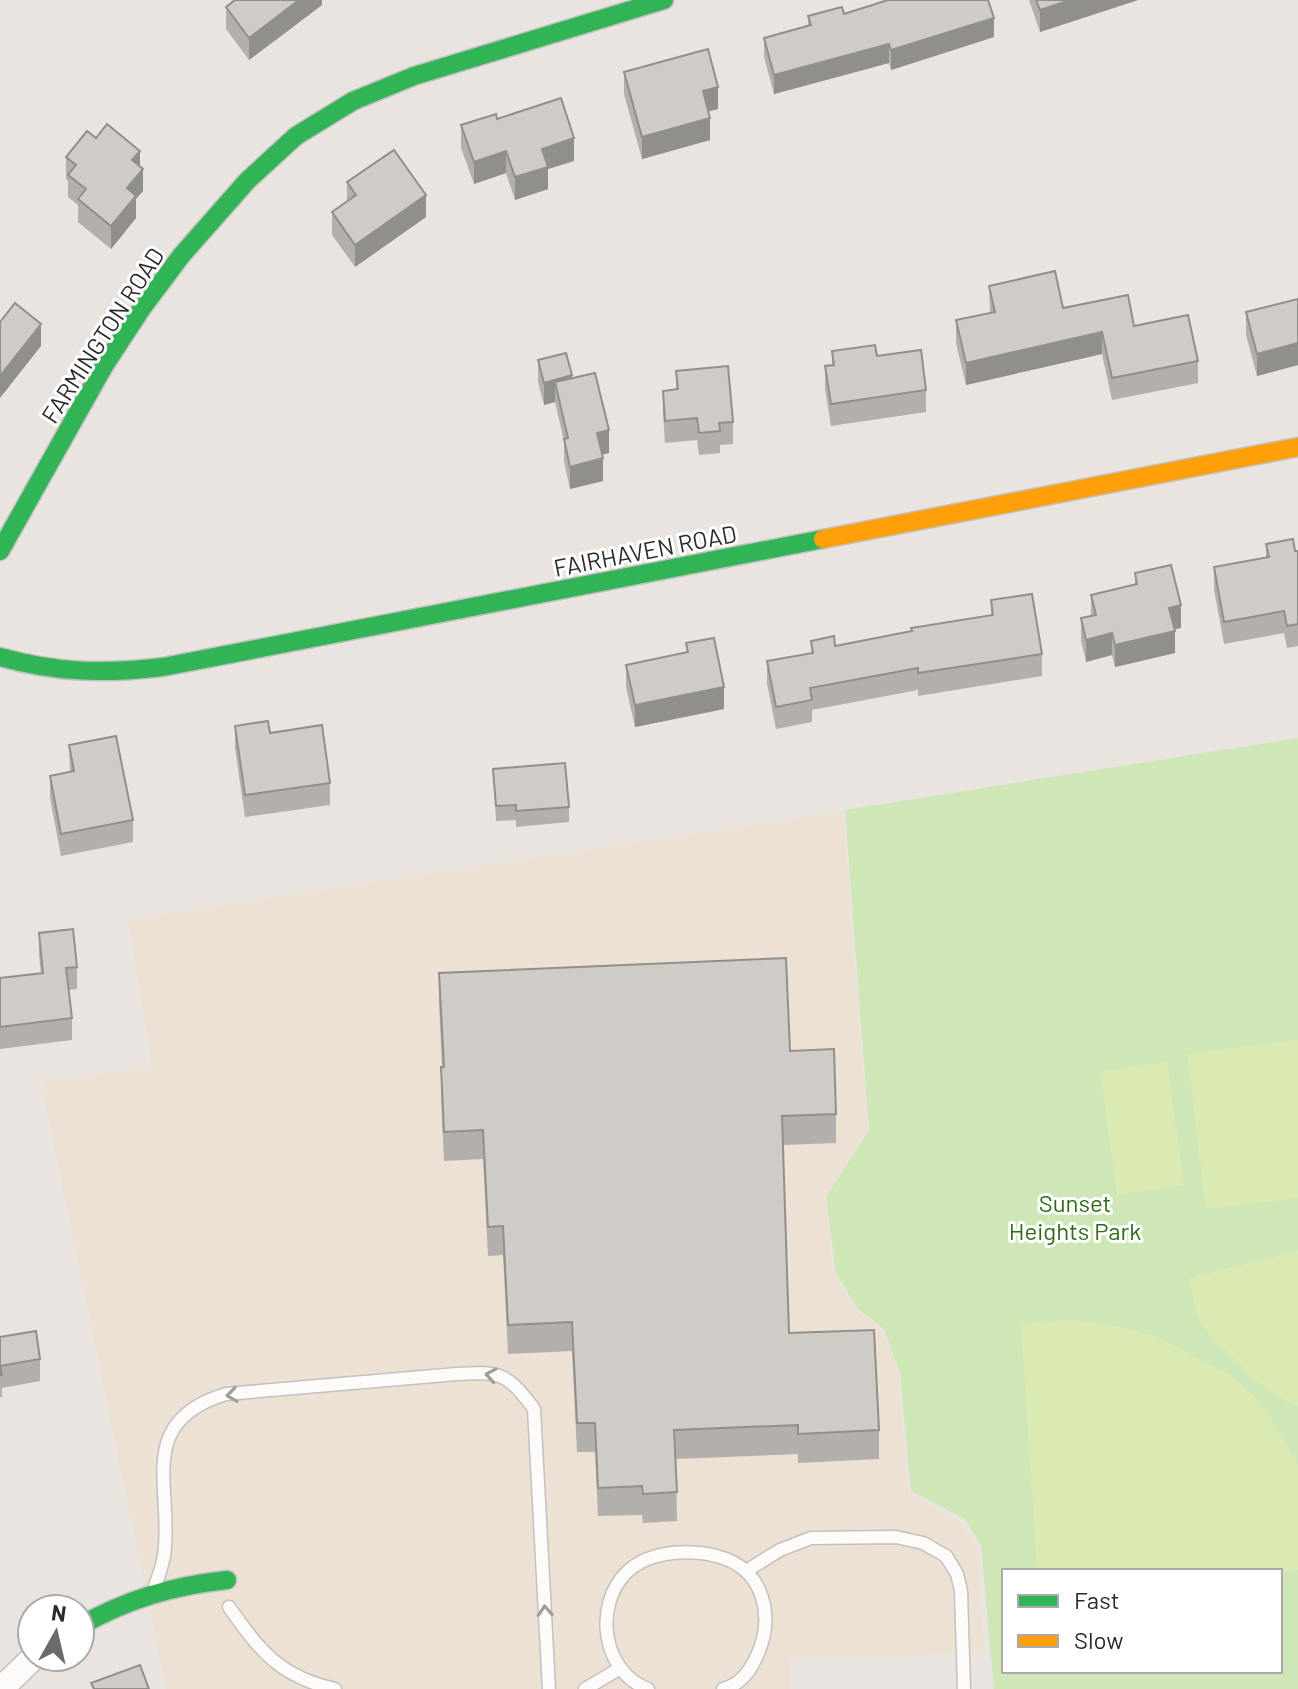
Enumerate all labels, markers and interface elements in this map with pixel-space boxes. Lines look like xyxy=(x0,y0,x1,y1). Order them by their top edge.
street label: FARMINGTON ROAD xyxy=(34,242,170,428)
street label: FAIRHAVEN ROAD xyxy=(551,518,739,582)
park label: Sunset Heights Park xyxy=(1009,1188,1141,1245)
one-way arrow xyxy=(484,1367,497,1384)
one-way arrow xyxy=(226,1386,239,1403)
legend xyxy=(1002,1569,1282,1673)
text: Fast xyxy=(1074,1585,1119,1614)
north arrow xyxy=(16,1593,96,1673)
text: N xyxy=(50,1598,68,1626)
one-way arrow xyxy=(536,1604,553,1617)
text: Slow xyxy=(1074,1625,1123,1654)

